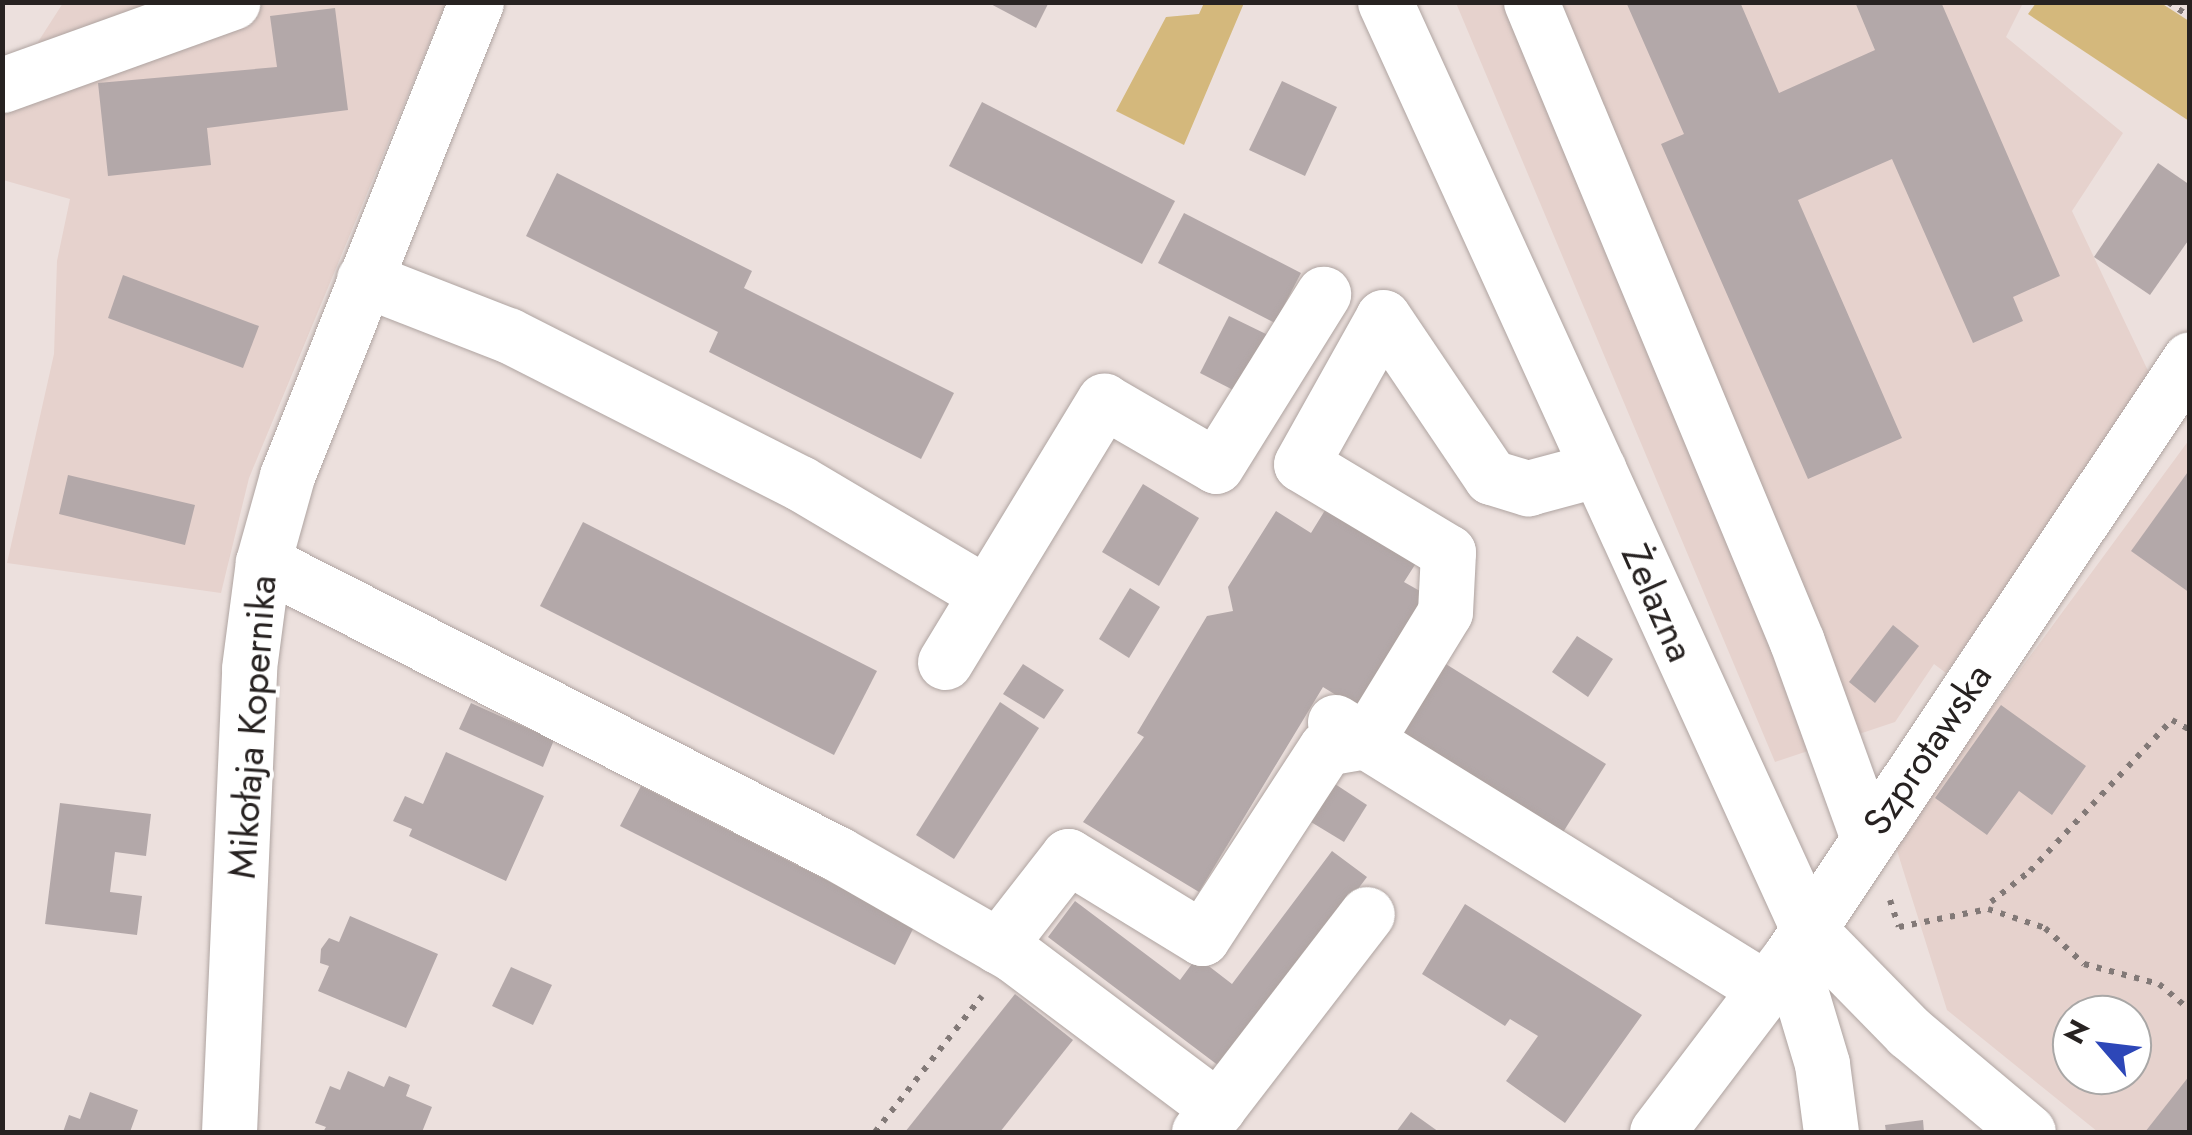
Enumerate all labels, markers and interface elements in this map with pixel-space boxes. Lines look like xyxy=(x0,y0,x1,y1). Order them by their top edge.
street label: Żelazna xyxy=(1612,538,1704,668)
street label: Mikołaja Kopernika xyxy=(219,574,285,880)
street label: Szprotawska xyxy=(1853,655,2001,843)
north arrow xyxy=(2052,995,2152,1095)
text: N xyxy=(2054,1012,2100,1051)

